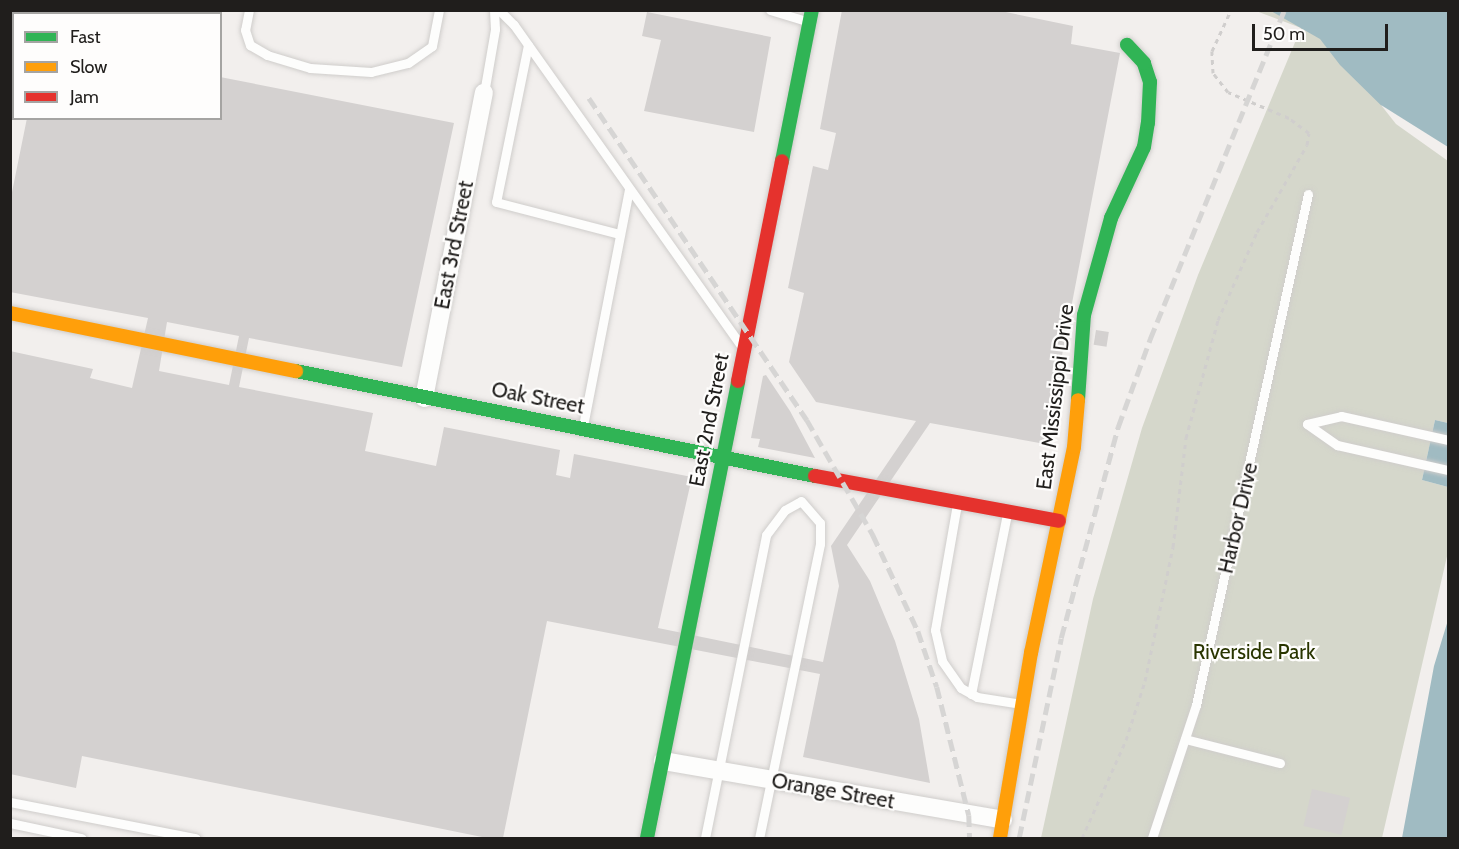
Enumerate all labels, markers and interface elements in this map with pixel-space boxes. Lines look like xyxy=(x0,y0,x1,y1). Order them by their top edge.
legend xyxy=(12,12,222,120)
scale bar xyxy=(1255,12,1392,50)
text: 50 m xyxy=(1263,23,1305,45)
text: Fast xyxy=(70,26,101,48)
text: Slow xyxy=(70,56,107,78)
text: Jam xyxy=(70,86,99,108)
street label: East 3rd Street xyxy=(429,179,479,311)
street label: East Mississippi Drive xyxy=(1031,303,1079,491)
street label: East 2nd Street xyxy=(684,351,734,489)
street label: Oak Street xyxy=(489,377,587,419)
street label: Harbor Drive xyxy=(1213,460,1263,576)
park label: Riverside Park xyxy=(1193,639,1315,665)
street label: Orange Street xyxy=(770,768,896,814)

